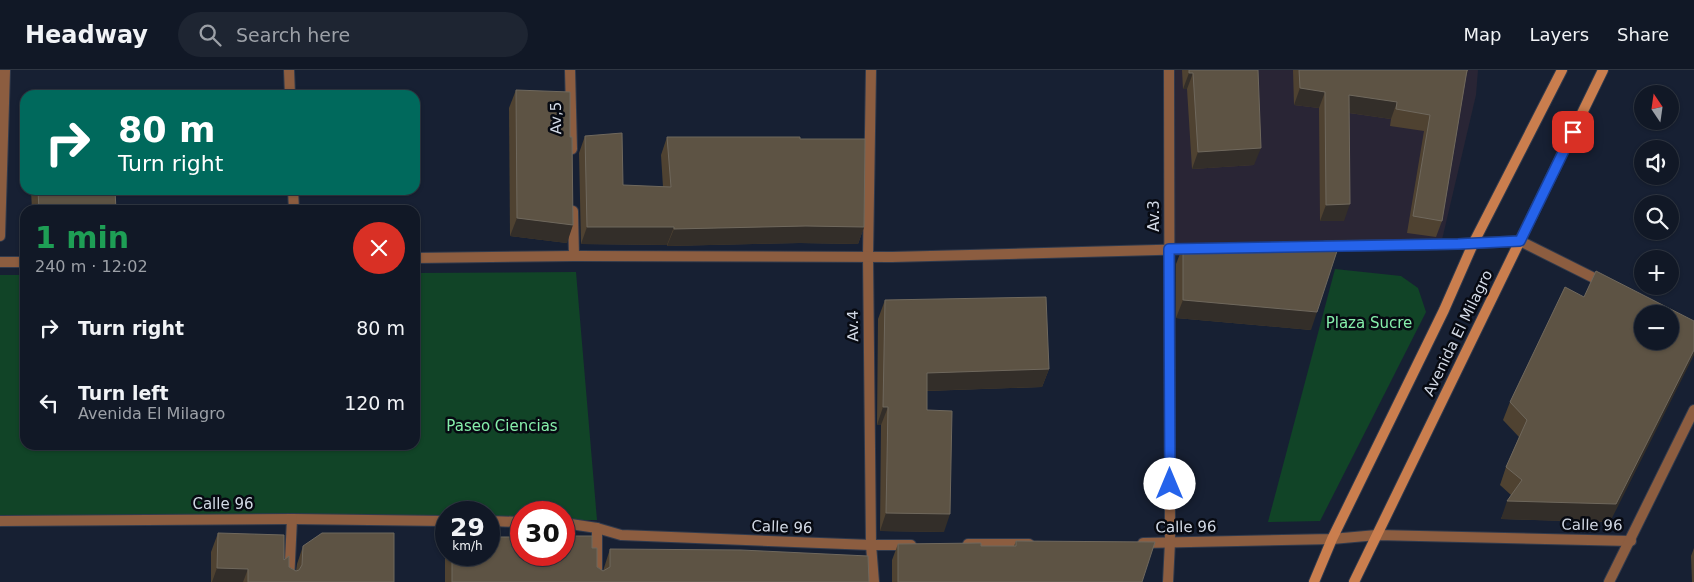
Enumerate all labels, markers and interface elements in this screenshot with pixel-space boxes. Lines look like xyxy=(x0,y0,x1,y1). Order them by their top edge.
search box xyxy=(178,12,528,57)
text: Headway xyxy=(25,21,148,49)
icon: search xyxy=(196,21,224,49)
text: Search here xyxy=(236,24,350,46)
text: Map xyxy=(1463,24,1501,45)
text: Layers xyxy=(1529,24,1589,45)
text: Share xyxy=(1617,24,1669,45)
north arrow xyxy=(1634,85,1679,130)
map controls xyxy=(1634,85,1679,350)
street label: Av,5 xyxy=(547,102,565,134)
icon: right xyxy=(35,110,100,175)
text: 80 m xyxy=(118,110,215,150)
pin xyxy=(1552,111,1594,153)
icon: arrive xyxy=(1559,118,1587,146)
button: sound xyxy=(1634,140,1679,185)
text: Turn right xyxy=(118,151,223,176)
button: search xyxy=(1634,195,1679,240)
street label: Av.3 xyxy=(1145,200,1163,232)
text: 1 min xyxy=(35,220,129,255)
button: close xyxy=(353,222,405,274)
button: + xyxy=(1634,250,1679,295)
text: 240 m · 12:02 xyxy=(35,257,148,276)
street label: Avenida El Milagro xyxy=(1420,267,1496,399)
button: − xyxy=(1634,305,1679,350)
street label: Av.4 xyxy=(844,310,862,342)
icon: right xyxy=(35,314,63,342)
park label: Plaza Sucre xyxy=(1326,314,1412,332)
text: Turn right xyxy=(78,317,184,339)
text: 80 m xyxy=(356,317,405,339)
text: Turn left xyxy=(78,382,169,404)
icon: left xyxy=(35,389,63,417)
text: 120 m xyxy=(344,392,405,414)
text: Avenida El Milagro xyxy=(78,404,225,423)
park label: Paseo Ciencias xyxy=(446,417,558,435)
position arrow xyxy=(1143,457,1195,509)
street label: Calle 96 xyxy=(192,495,254,513)
speed limit sign: 30 xyxy=(510,501,575,566)
text: 29 xyxy=(450,513,485,542)
street label: Calle 96 xyxy=(1561,515,1623,535)
street label: Calle 96 xyxy=(751,517,813,537)
street label: Calle 96 xyxy=(1155,517,1217,537)
text: km/h xyxy=(452,539,483,553)

